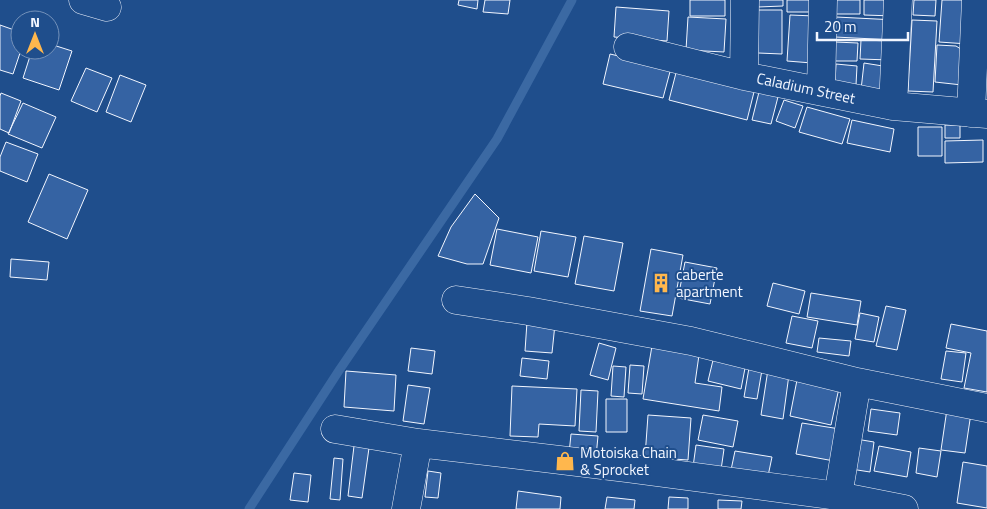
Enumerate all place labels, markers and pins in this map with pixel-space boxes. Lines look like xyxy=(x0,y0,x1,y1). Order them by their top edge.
place label: caberte apartment xyxy=(676,263,744,303)
building icon: caberte apartment xyxy=(650,272,672,294)
place label: Motoiska Chain & Sprocket xyxy=(580,441,677,481)
shop icon: Motoiska Chain & Sprocket xyxy=(554,450,576,472)

